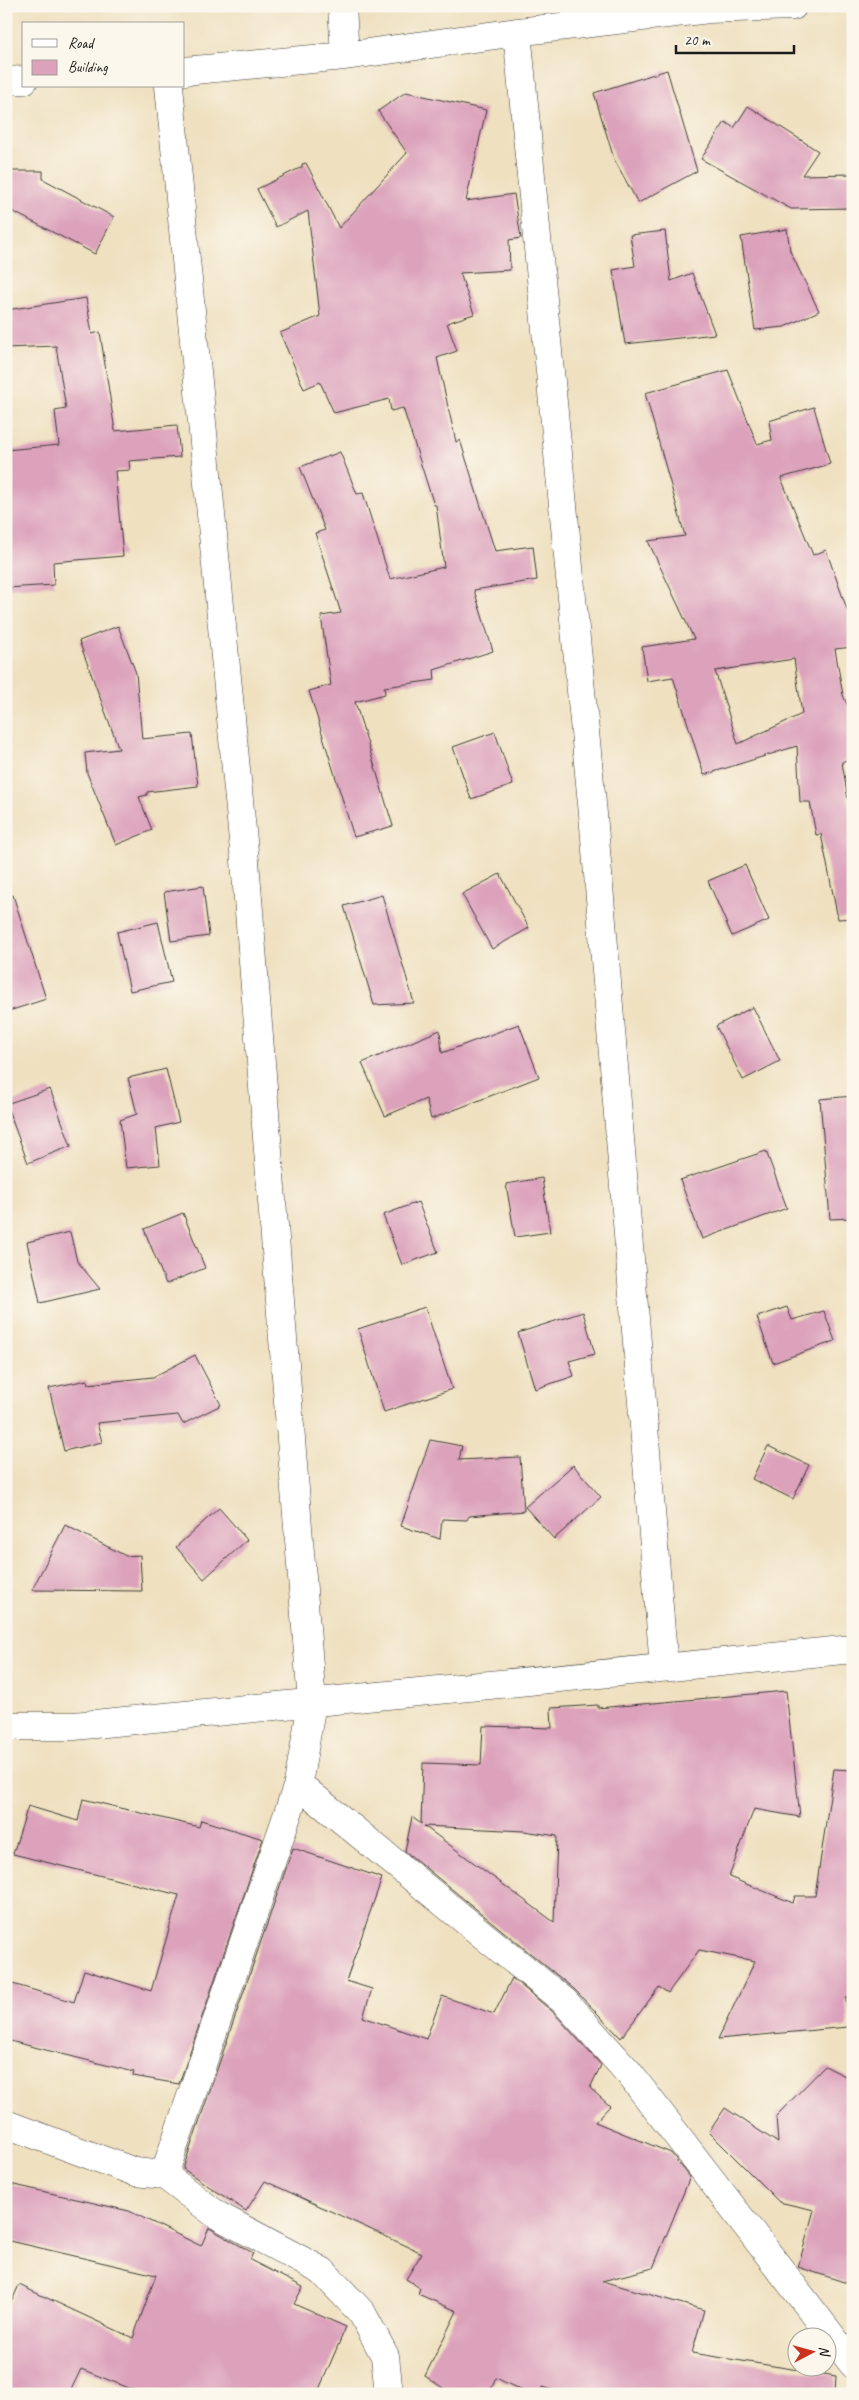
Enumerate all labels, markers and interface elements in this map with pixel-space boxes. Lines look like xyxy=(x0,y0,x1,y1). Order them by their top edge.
legend xyxy=(22,22,185,88)
scale bar xyxy=(676,22,794,54)
text: 20 m xyxy=(684,31,711,50)
text: Road xyxy=(68,34,95,53)
text: Building xyxy=(68,58,108,77)
north arrow xyxy=(786,2328,836,2378)
text: N xyxy=(816,2345,834,2358)

